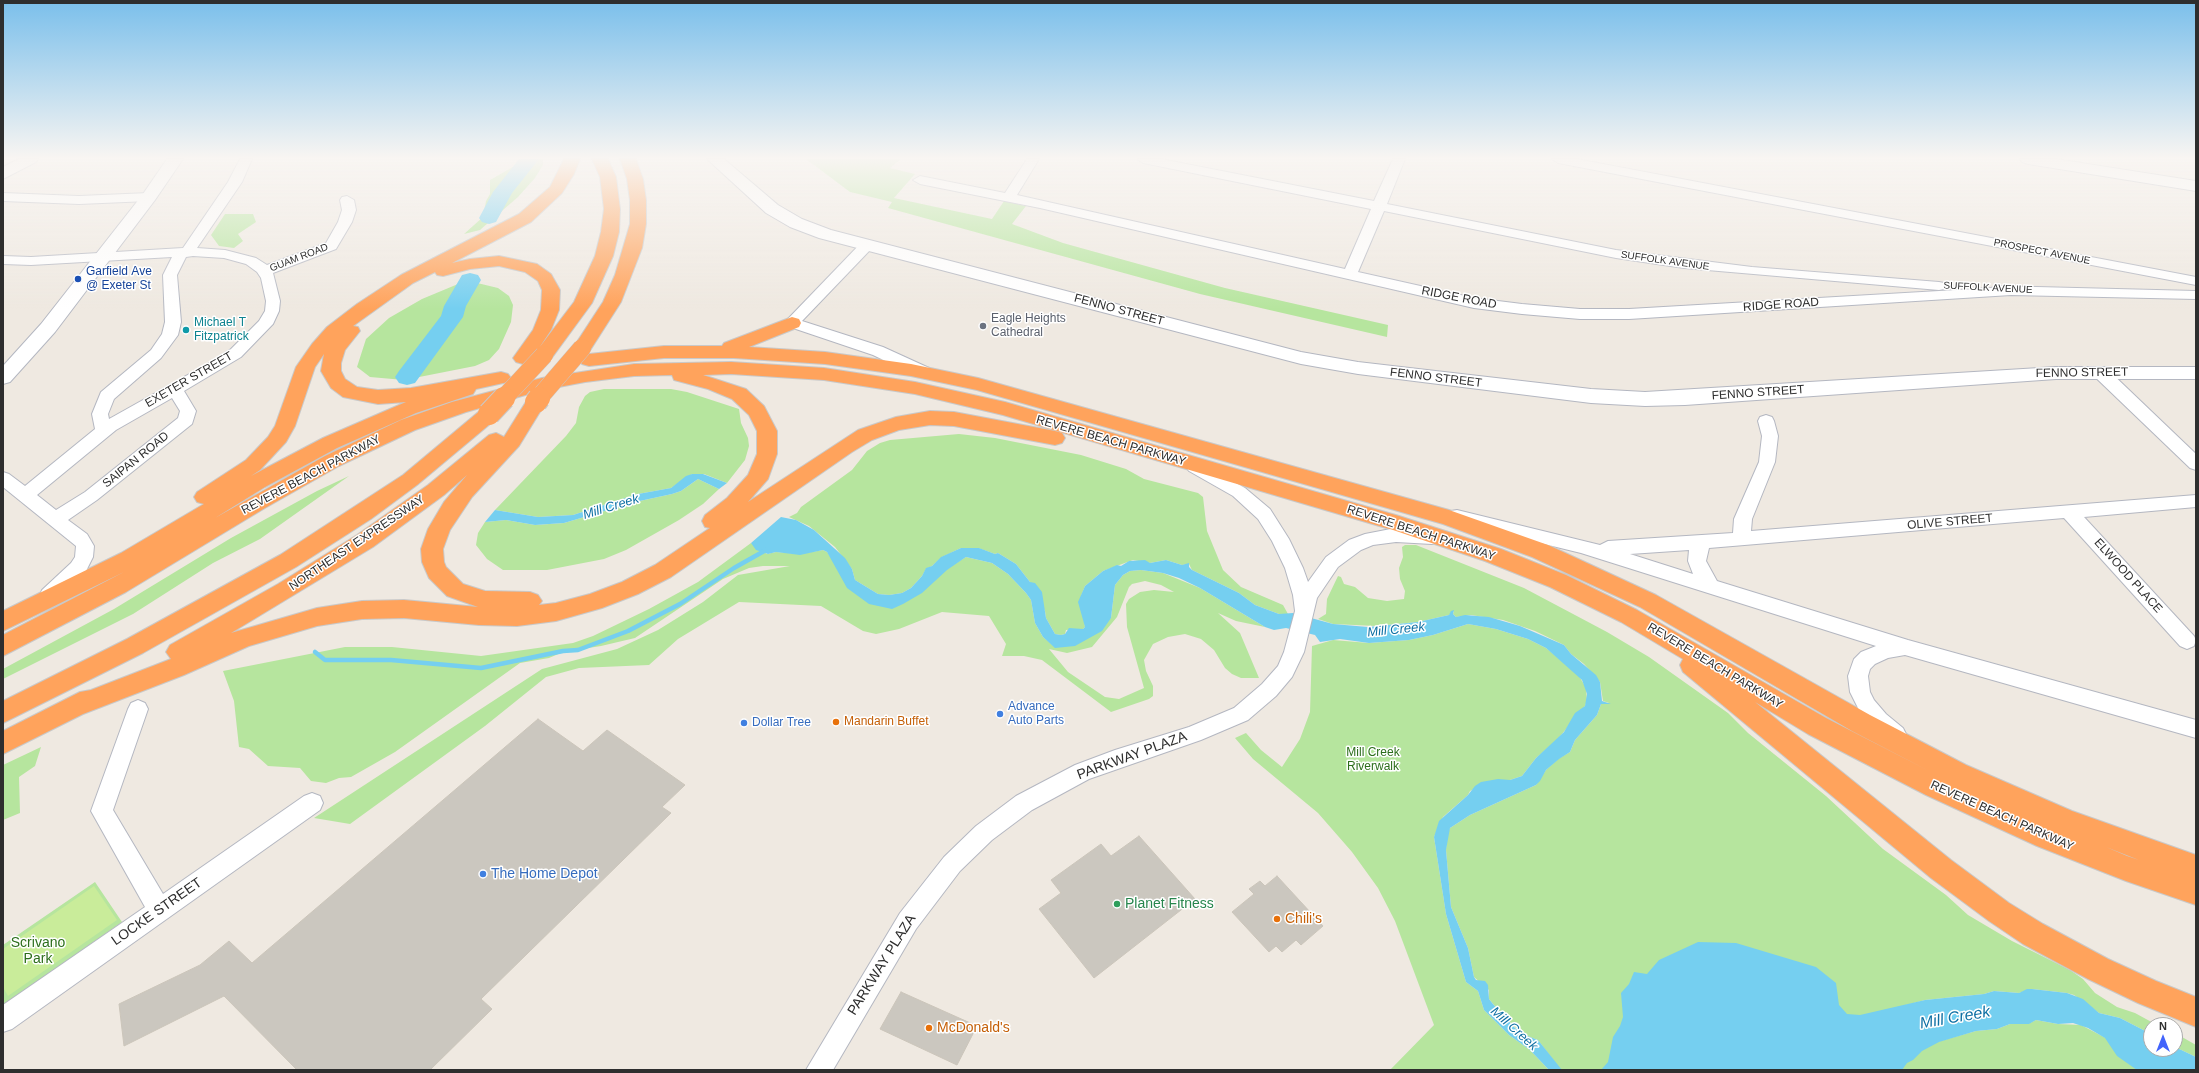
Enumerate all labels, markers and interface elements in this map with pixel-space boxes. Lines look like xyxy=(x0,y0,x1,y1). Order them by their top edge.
street label: PROSPECT AVENUE xyxy=(1993,237,2091,267)
street label: GUAM ROAD xyxy=(268,241,330,275)
street label: SUFFOLK AVENUE xyxy=(1620,249,1710,273)
place label: Garfield Ave @ Exeter St xyxy=(86,265,152,293)
marker: Garfield Ave @ Exeter St xyxy=(73,274,83,284)
street label: SUFFOLK AVENUE xyxy=(1943,280,2033,296)
street label: RIDGE ROAD xyxy=(1420,284,1498,312)
street label: FENNO STREET xyxy=(1072,291,1166,329)
street label: RIDGE ROAD xyxy=(1743,295,1819,315)
place label: Eagle Heights Cathedral xyxy=(991,312,1066,340)
place label: Michael T Fitzpatrick xyxy=(194,316,249,344)
marker: Eagle Heights Cathedral xyxy=(978,321,988,331)
marker: Michael T Fitzpatrick xyxy=(181,325,191,335)
street label: EXETER STREET xyxy=(143,349,235,411)
street label: FENNO STREET xyxy=(1389,365,1483,391)
street label: FENNO STREET xyxy=(2036,365,2128,381)
street label: FENNO STREET xyxy=(1711,383,1805,403)
street label: REVERE BEACH PARKWAY xyxy=(1034,413,1188,469)
street label: SAIPAN ROAD xyxy=(100,429,172,491)
street label: REVERE BEACH PARKWAY xyxy=(239,432,383,518)
water label: Mill Creek xyxy=(581,491,641,523)
street label: NORTHEAST EXPRESSWAY xyxy=(287,492,427,594)
street label: REVERE BEACH PARKWAY xyxy=(1345,502,1497,564)
street label: OLIVE STREET xyxy=(1907,511,1993,533)
street label: ELWOOD PLACE xyxy=(2091,536,2165,616)
water label: Mill Creek xyxy=(1366,619,1426,641)
street label: REVERE BEACH PARKWAY xyxy=(1645,620,1785,712)
place label: Advance Auto Parts xyxy=(1008,700,1064,728)
marker: Advance Auto Parts xyxy=(995,709,1005,719)
place label: Mandarin Buffet xyxy=(844,715,928,729)
place label: Dollar Tree xyxy=(752,716,811,730)
marker: Mandarin Buffet xyxy=(831,717,841,727)
marker: Dollar Tree xyxy=(739,718,749,728)
street label: PARKWAY PLAZA xyxy=(1075,728,1189,784)
park label: Mill Creek Riverwalk xyxy=(1346,746,1400,774)
street label: REVERE BEACH PARKWAY xyxy=(1928,778,2076,854)
place label: The Home Depot xyxy=(491,866,598,882)
marker: The Home Depot xyxy=(478,869,488,879)
street label: LOCKE STREET xyxy=(109,875,205,949)
place label: Planet Fitness xyxy=(1125,896,1214,912)
marker: Planet Fitness xyxy=(1112,899,1122,909)
place label: Chili's xyxy=(1285,911,1322,927)
street label: PARKWAY PLAZA xyxy=(844,912,920,1018)
marker: Chili's xyxy=(1272,914,1282,924)
park label: Scrivano Park xyxy=(11,935,65,968)
water label: Mill Creek xyxy=(1918,1002,1992,1034)
water label: Mill Creek xyxy=(1487,1004,1541,1054)
north arrow xyxy=(2143,1017,2183,1057)
place label: McDonald's xyxy=(937,1020,1010,1036)
text: N xyxy=(2159,1020,2167,1032)
marker: McDonald's xyxy=(924,1023,934,1033)

